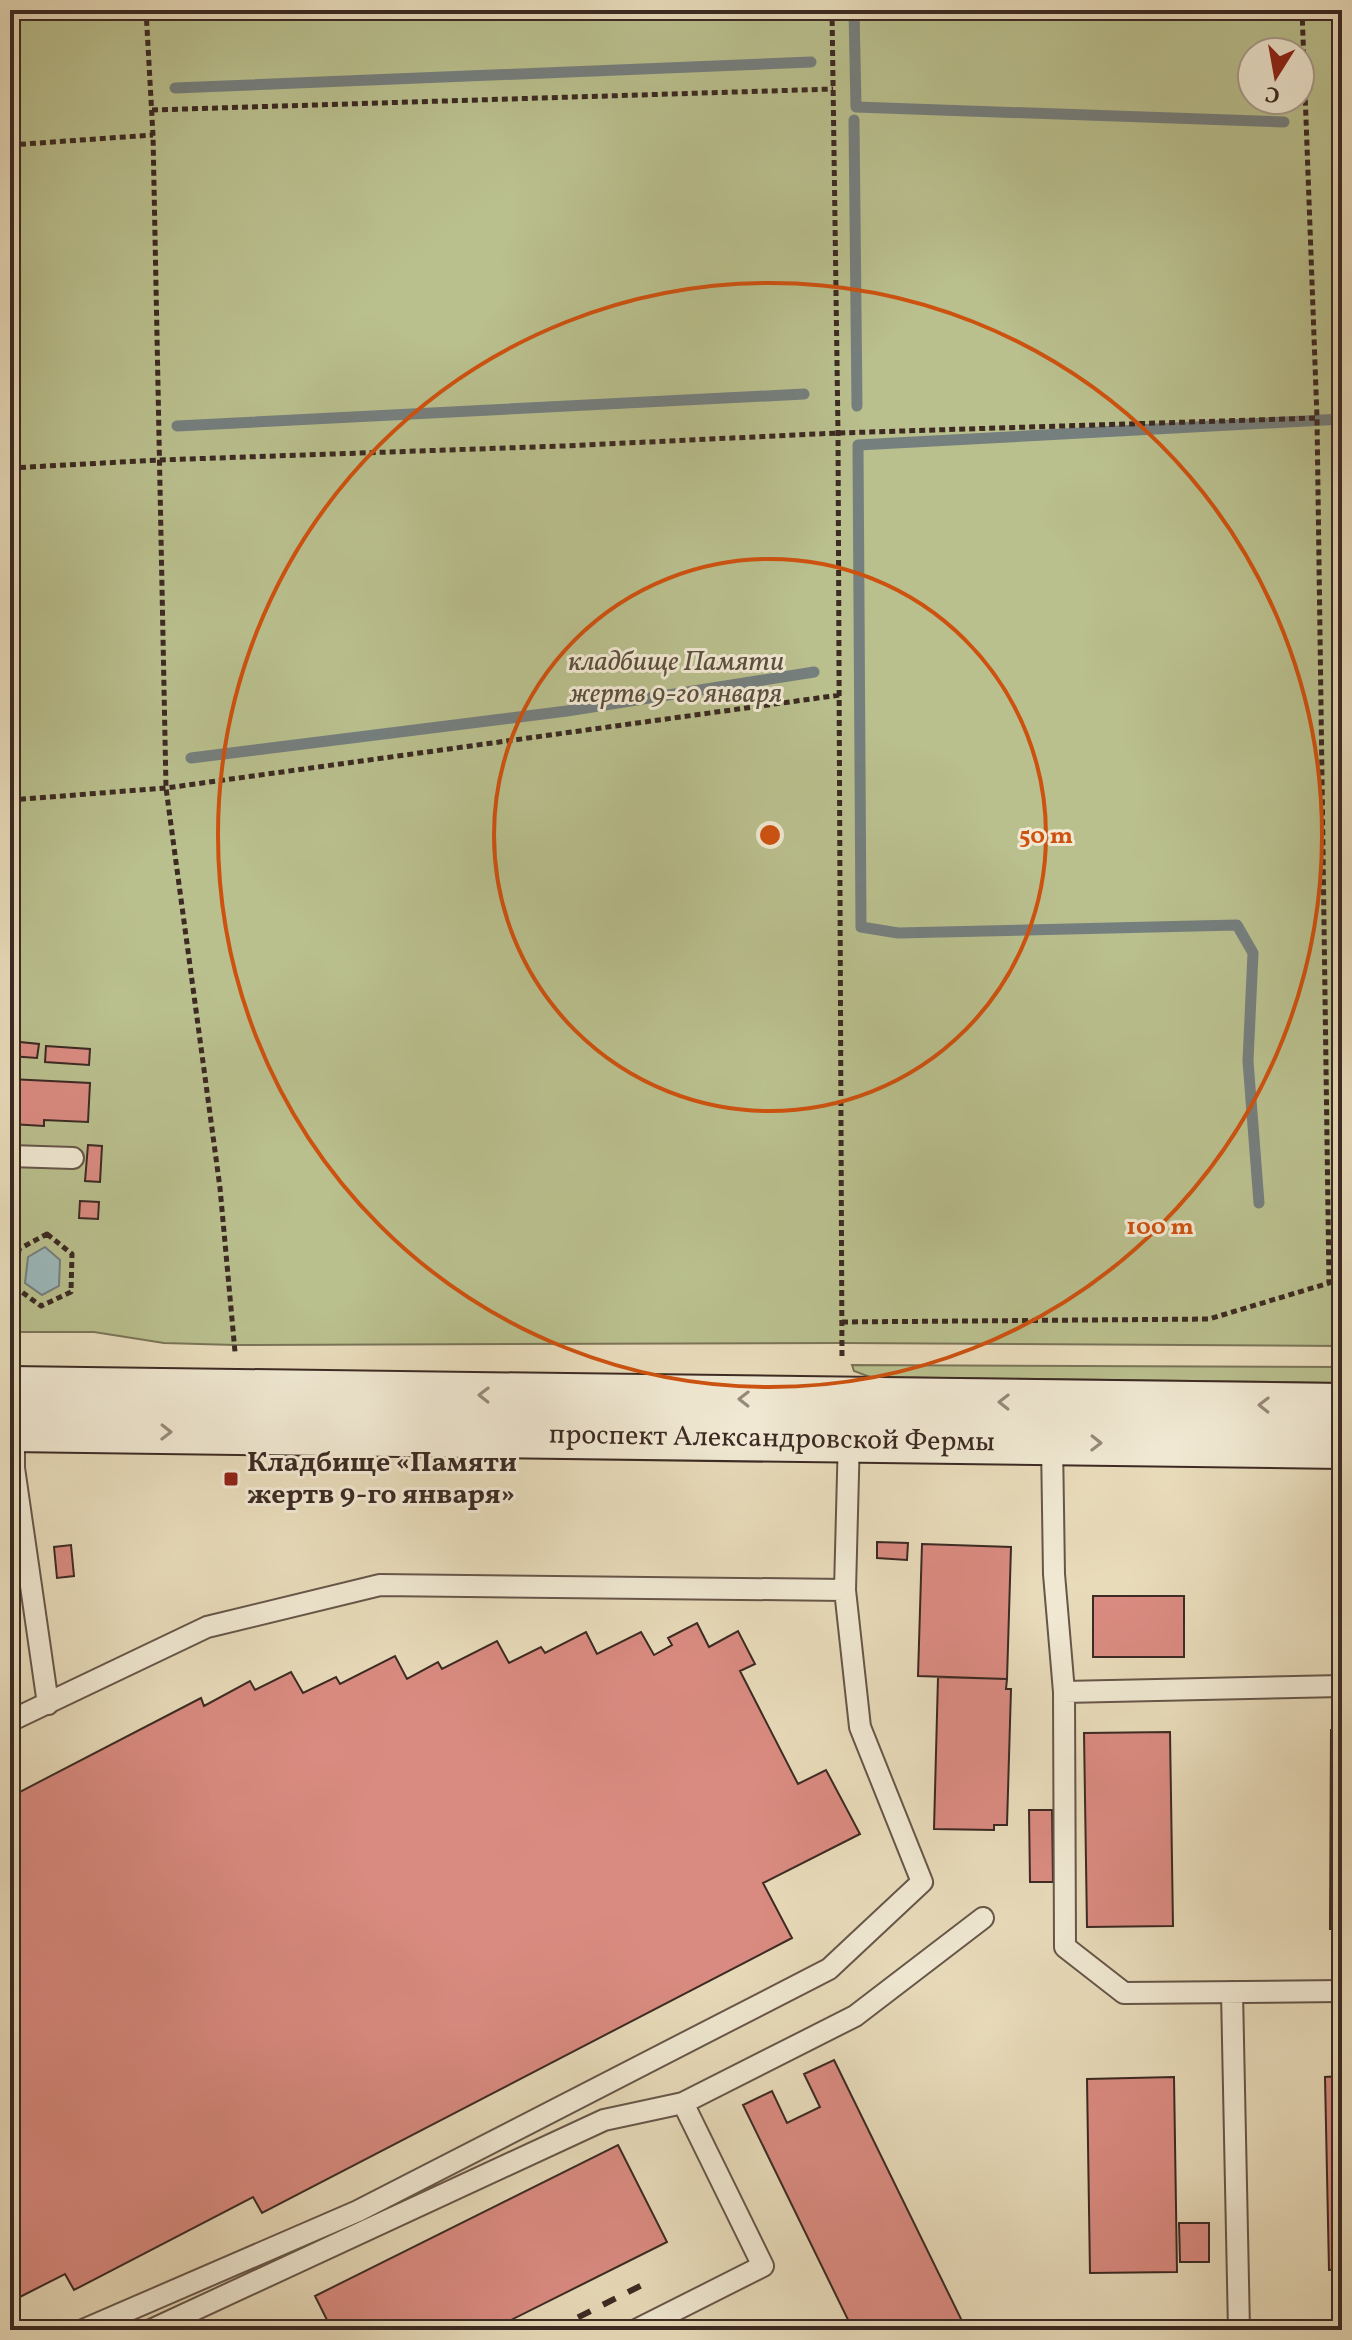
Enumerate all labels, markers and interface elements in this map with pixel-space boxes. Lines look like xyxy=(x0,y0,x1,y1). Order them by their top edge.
north arrow xyxy=(1236,36,1316,116)
text: С xyxy=(1263,77,1283,110)
park label: кладбище Памяти жертв 9-го января xyxy=(568,643,784,714)
text: 50 m xyxy=(1019,820,1073,854)
centre of rings xyxy=(756,821,784,849)
text: 100 m xyxy=(1126,1211,1194,1245)
one-way arrow xyxy=(477,1387,490,1404)
one-way arrow xyxy=(737,1390,750,1407)
one-way arrow xyxy=(997,1393,1010,1410)
one-way arrow xyxy=(1257,1396,1270,1413)
street label: проспект Александровской Фермы xyxy=(549,1416,995,1462)
one-way arrow xyxy=(160,1424,173,1441)
one-way arrow xyxy=(1090,1434,1103,1452)
place label: Кладбище «Памяти жертв 9-го января» xyxy=(247,1444,517,1515)
marker: Кладбище «Памяти жертв 9-го января» xyxy=(222,1470,240,1488)

